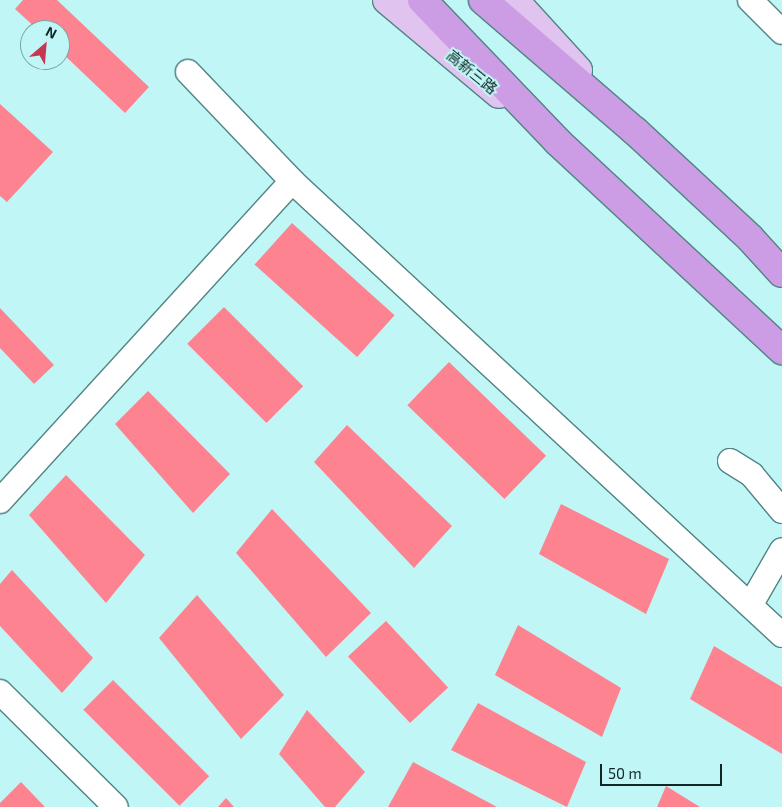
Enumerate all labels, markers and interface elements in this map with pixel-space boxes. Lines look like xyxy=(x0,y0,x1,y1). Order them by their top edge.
north arrow xyxy=(20,20,70,70)
text: N xyxy=(43,22,60,42)
street label: 高新三路 xyxy=(443,46,501,98)
scale bar xyxy=(602,754,724,786)
text: 50 m xyxy=(608,764,642,782)

